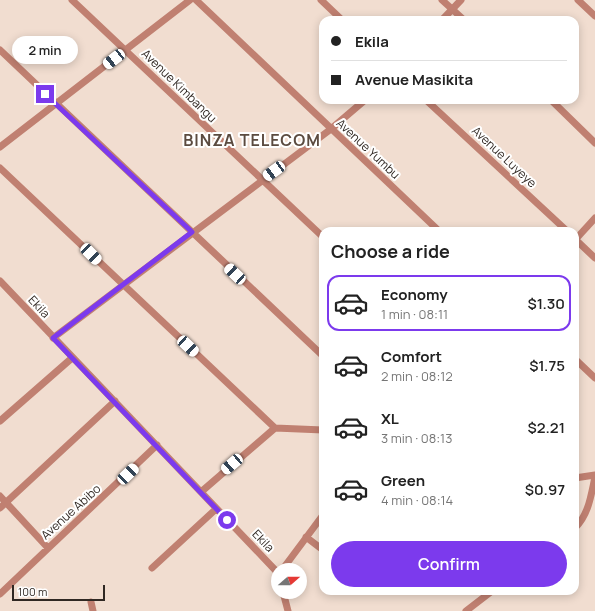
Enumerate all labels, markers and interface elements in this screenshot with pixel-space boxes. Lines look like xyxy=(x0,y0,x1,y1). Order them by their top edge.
text: Ekila xyxy=(355,31,389,52)
callout: 2 min xyxy=(12,36,78,64)
text: 2 min xyxy=(28,41,62,59)
street label: Avenue Kimbangu xyxy=(138,45,221,126)
car xyxy=(101,47,127,71)
text: Avenue Masikita xyxy=(355,69,473,90)
route end xyxy=(36,85,54,103)
street label: Avenue Yumbu xyxy=(333,115,404,183)
street label: Avenue Luyeye xyxy=(468,122,540,191)
district label: BINZA TELECOM xyxy=(183,129,321,151)
car xyxy=(261,159,287,183)
text: Choose a ride xyxy=(331,239,450,263)
car xyxy=(78,241,104,267)
car xyxy=(222,261,248,287)
text: Economy xyxy=(381,284,448,305)
icon: car xyxy=(333,285,369,321)
street label: Ekila xyxy=(25,292,54,322)
text: $1.30 xyxy=(528,293,565,314)
text: 1 min · 08:11 xyxy=(381,305,448,323)
car xyxy=(175,333,201,359)
text: Comfort xyxy=(381,346,442,367)
icon: car xyxy=(333,347,369,383)
text: $1.75 xyxy=(529,355,565,376)
text: 2 min · 08:12 xyxy=(381,367,453,385)
text: XL xyxy=(381,408,399,429)
icon: car xyxy=(333,409,369,445)
text: $2.21 xyxy=(528,417,565,438)
text: 3 min · 08:13 xyxy=(381,429,452,447)
car xyxy=(219,452,245,476)
car xyxy=(115,461,141,487)
text: Green xyxy=(381,470,425,491)
icon: car xyxy=(333,471,369,507)
text: $0.97 xyxy=(525,479,565,500)
street label: Avenue Abibo xyxy=(37,480,104,543)
text: 4 min · 08:14 xyxy=(381,491,453,509)
route start xyxy=(218,511,236,529)
street label: Ekila xyxy=(249,526,278,556)
button: Confirm xyxy=(331,541,567,587)
north arrow xyxy=(271,563,307,599)
map controls xyxy=(271,563,307,599)
scale bar xyxy=(12,583,105,602)
text: 100 m xyxy=(18,584,47,599)

